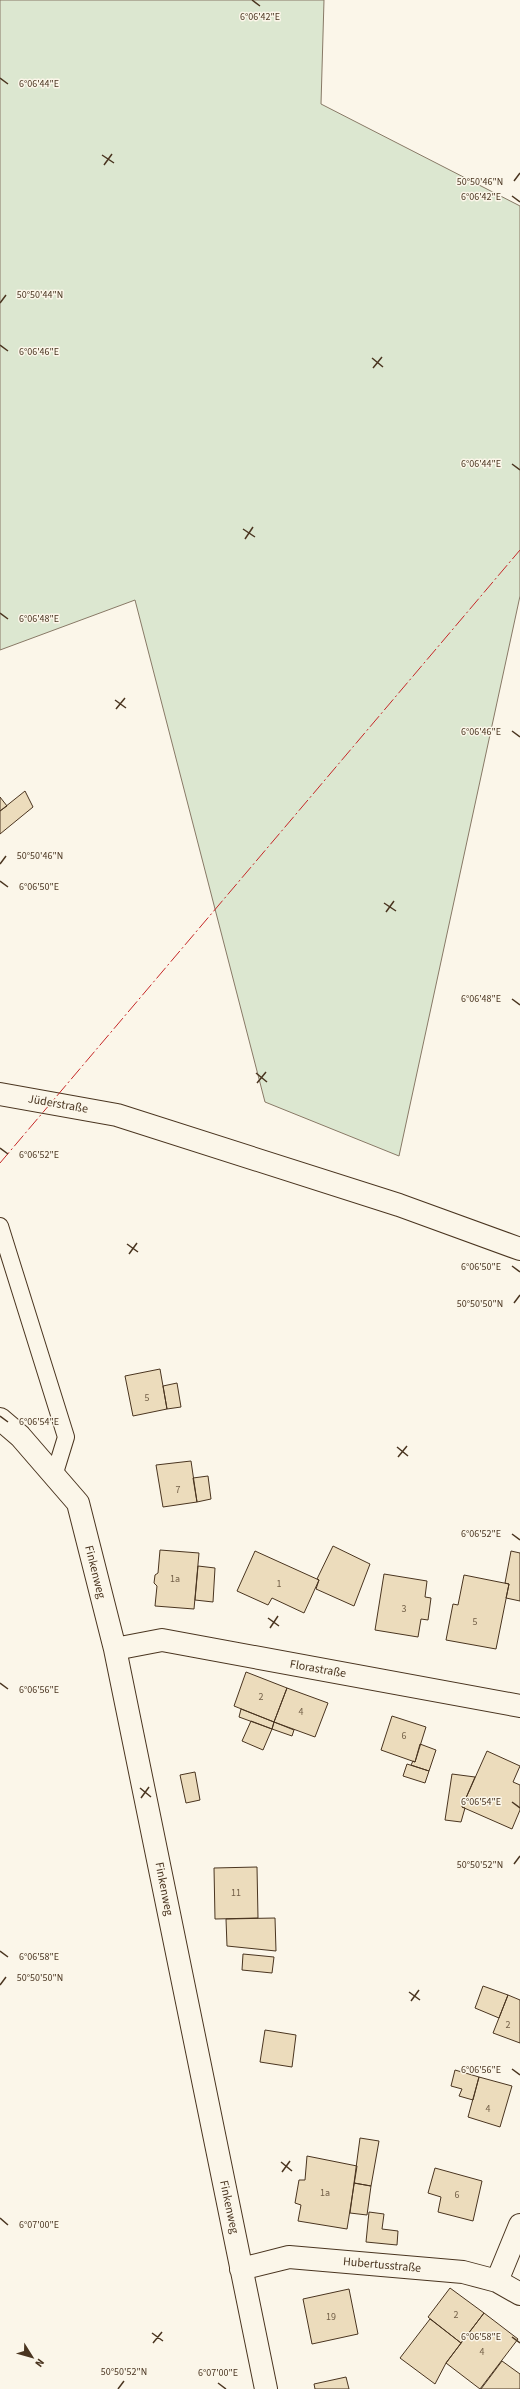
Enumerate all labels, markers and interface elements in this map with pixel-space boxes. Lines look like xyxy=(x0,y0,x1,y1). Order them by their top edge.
text: 6°06'42"E xyxy=(240,10,280,24)
text: 6°06'44"E xyxy=(19,77,59,91)
text: 50°50'46"N xyxy=(457,175,503,189)
text: 6°06'42"E xyxy=(461,190,501,204)
text: 50°50'44"N xyxy=(17,288,63,302)
text: 6°06'46"E xyxy=(19,345,59,359)
text: 6°06'44"E xyxy=(461,457,501,471)
text: 6°06'48"E xyxy=(19,612,59,626)
text: 6°06'46"E xyxy=(461,725,501,739)
text: 50°50'46"N xyxy=(17,849,63,863)
text: 6°06'50"E xyxy=(19,880,59,894)
text: 6°06'48"E xyxy=(461,992,501,1006)
street label: Jüderstraße xyxy=(27,1090,89,1118)
text: 6°06'52"E xyxy=(19,1148,59,1162)
text: 6°06'50"E xyxy=(461,1260,501,1274)
text: 50°50'50"N xyxy=(457,1297,503,1311)
house number: 5 xyxy=(145,1391,150,1405)
text: 6°06'54"E xyxy=(19,1415,59,1429)
house number: 7 xyxy=(176,1483,181,1497)
text: 6°06'52"E xyxy=(461,1527,501,1541)
street label: Finkenweg xyxy=(80,1544,110,1600)
house number: 1a xyxy=(170,1572,180,1586)
house number: 1 xyxy=(277,1577,282,1591)
house number: 3 xyxy=(402,1602,407,1616)
house number: 5 xyxy=(473,1615,478,1629)
street label: Florastraße xyxy=(288,1656,348,1682)
text: 6°06'56"E xyxy=(19,1683,59,1697)
house number: 2 xyxy=(259,1690,264,1704)
house number: 4 xyxy=(299,1705,304,1719)
house number: 6 xyxy=(402,1729,407,1743)
text: 6°06'54"E xyxy=(461,1795,501,1809)
text: 50°50'52"N xyxy=(457,1858,503,1872)
street label: Finkenweg xyxy=(150,1861,178,1917)
house number: 11 xyxy=(231,1886,241,1900)
text: 6°06'58"E xyxy=(19,1950,59,1964)
text: 50°50'50"N xyxy=(17,1971,63,1985)
house number: 2 xyxy=(506,2018,511,2032)
text: 6°06'56"E xyxy=(461,2063,501,2077)
house number: 4 xyxy=(486,2102,491,2116)
street label: Finkenweg xyxy=(215,2179,243,2235)
house number: 1a xyxy=(320,2186,330,2200)
house number: 6 xyxy=(455,2188,460,2202)
text: 6°07'00"E xyxy=(19,2218,59,2232)
street label: Hubertusstraße xyxy=(342,2253,422,2277)
house number: 2 xyxy=(454,2308,459,2322)
house number: 19 xyxy=(326,2310,336,2324)
text: 6°06'58"E xyxy=(461,2330,501,2344)
north arrow xyxy=(12,2337,52,2377)
house number: 4 xyxy=(480,2345,485,2359)
text: N xyxy=(31,2355,48,2370)
text: 50°50'52"N xyxy=(101,2365,147,2379)
text: 6°07'00"E xyxy=(198,2366,238,2380)

